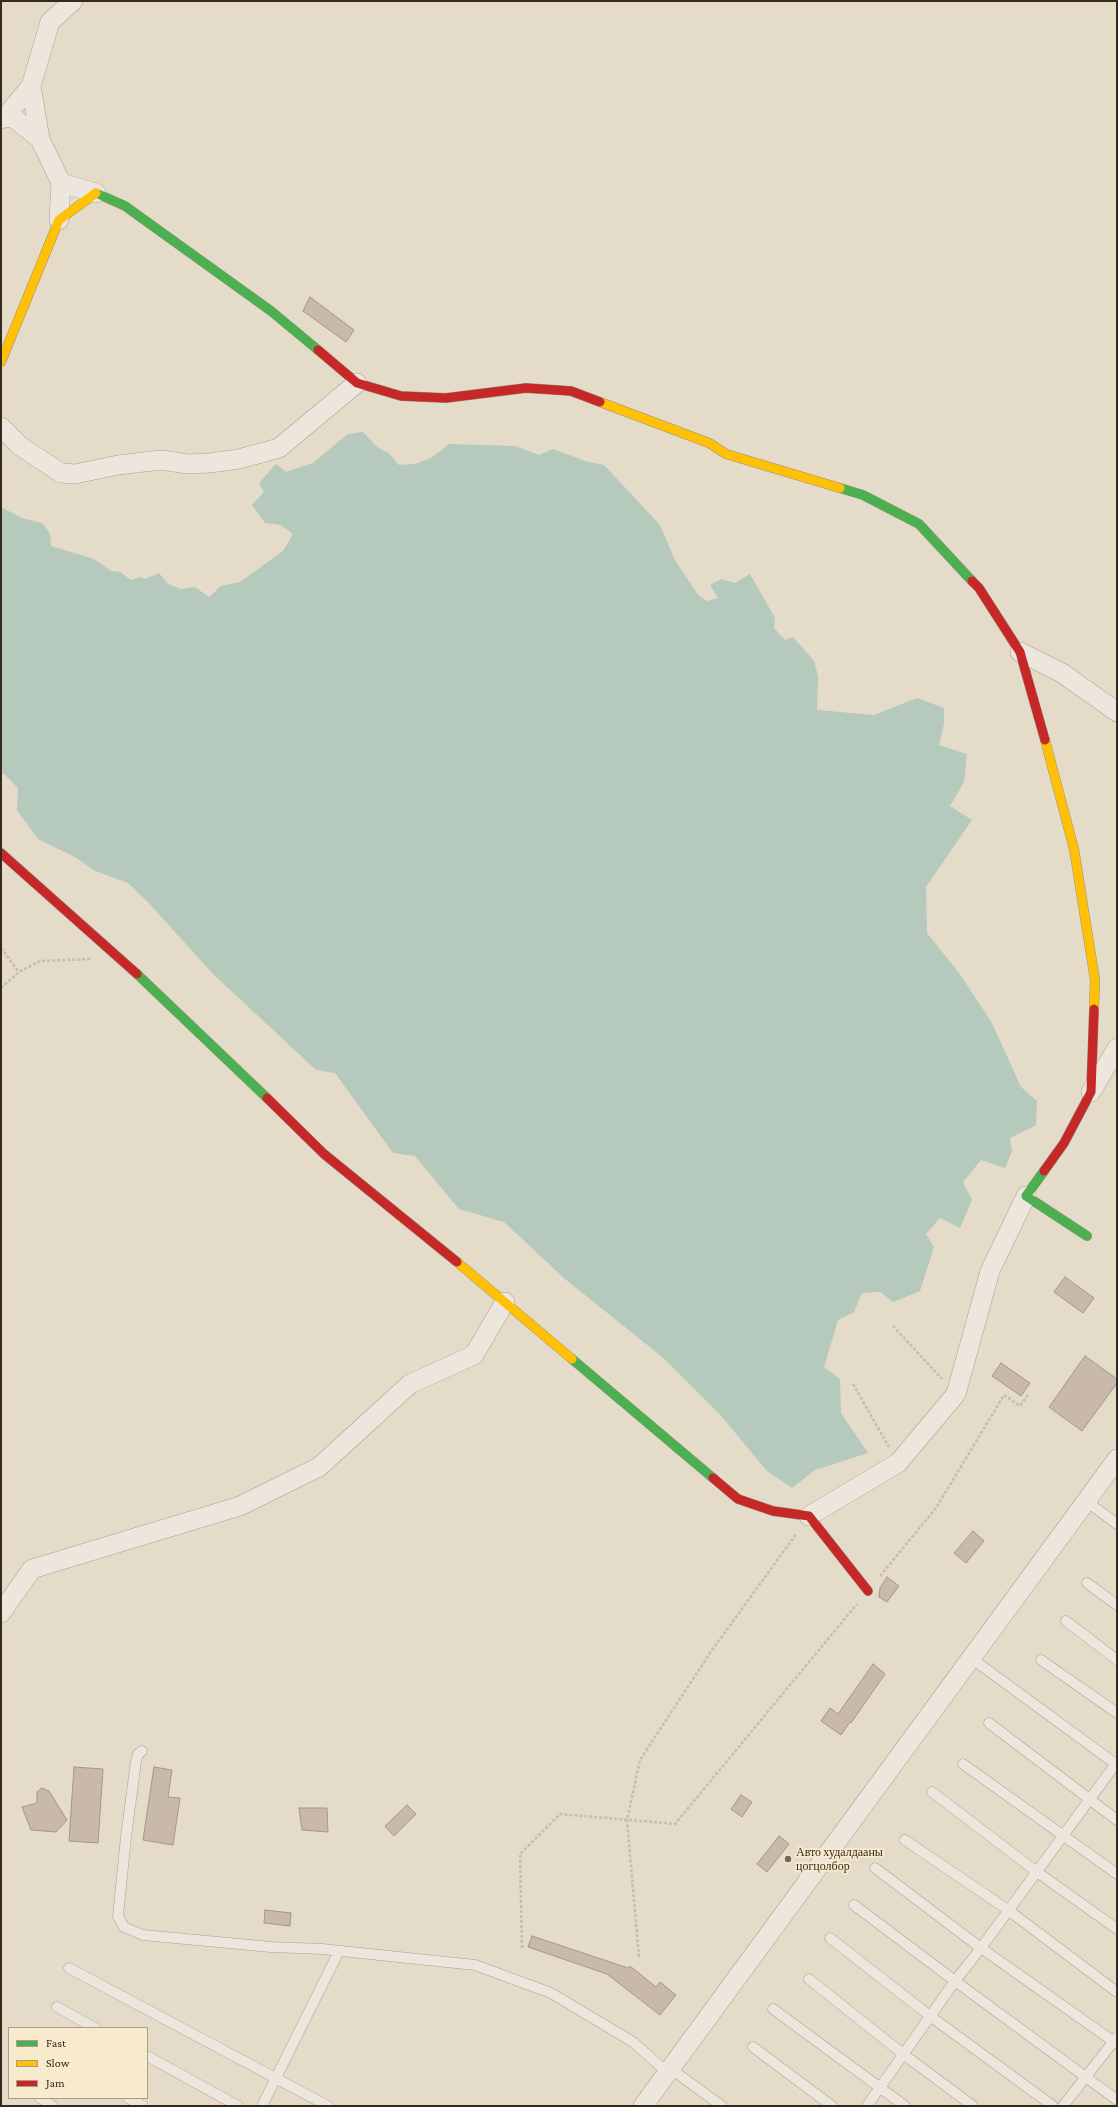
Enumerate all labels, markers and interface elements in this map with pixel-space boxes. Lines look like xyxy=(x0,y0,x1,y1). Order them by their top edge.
place label: Авто худалдааны цогцолбор xyxy=(796,1845,883,1873)
marker: Авто худалдааны цогцолбор xyxy=(783,1854,793,1864)
legend xyxy=(8,2027,148,2099)
text: Fast xyxy=(46,2036,66,2050)
text: Slow xyxy=(46,2056,70,2070)
text: Jam xyxy=(46,2076,65,2090)

